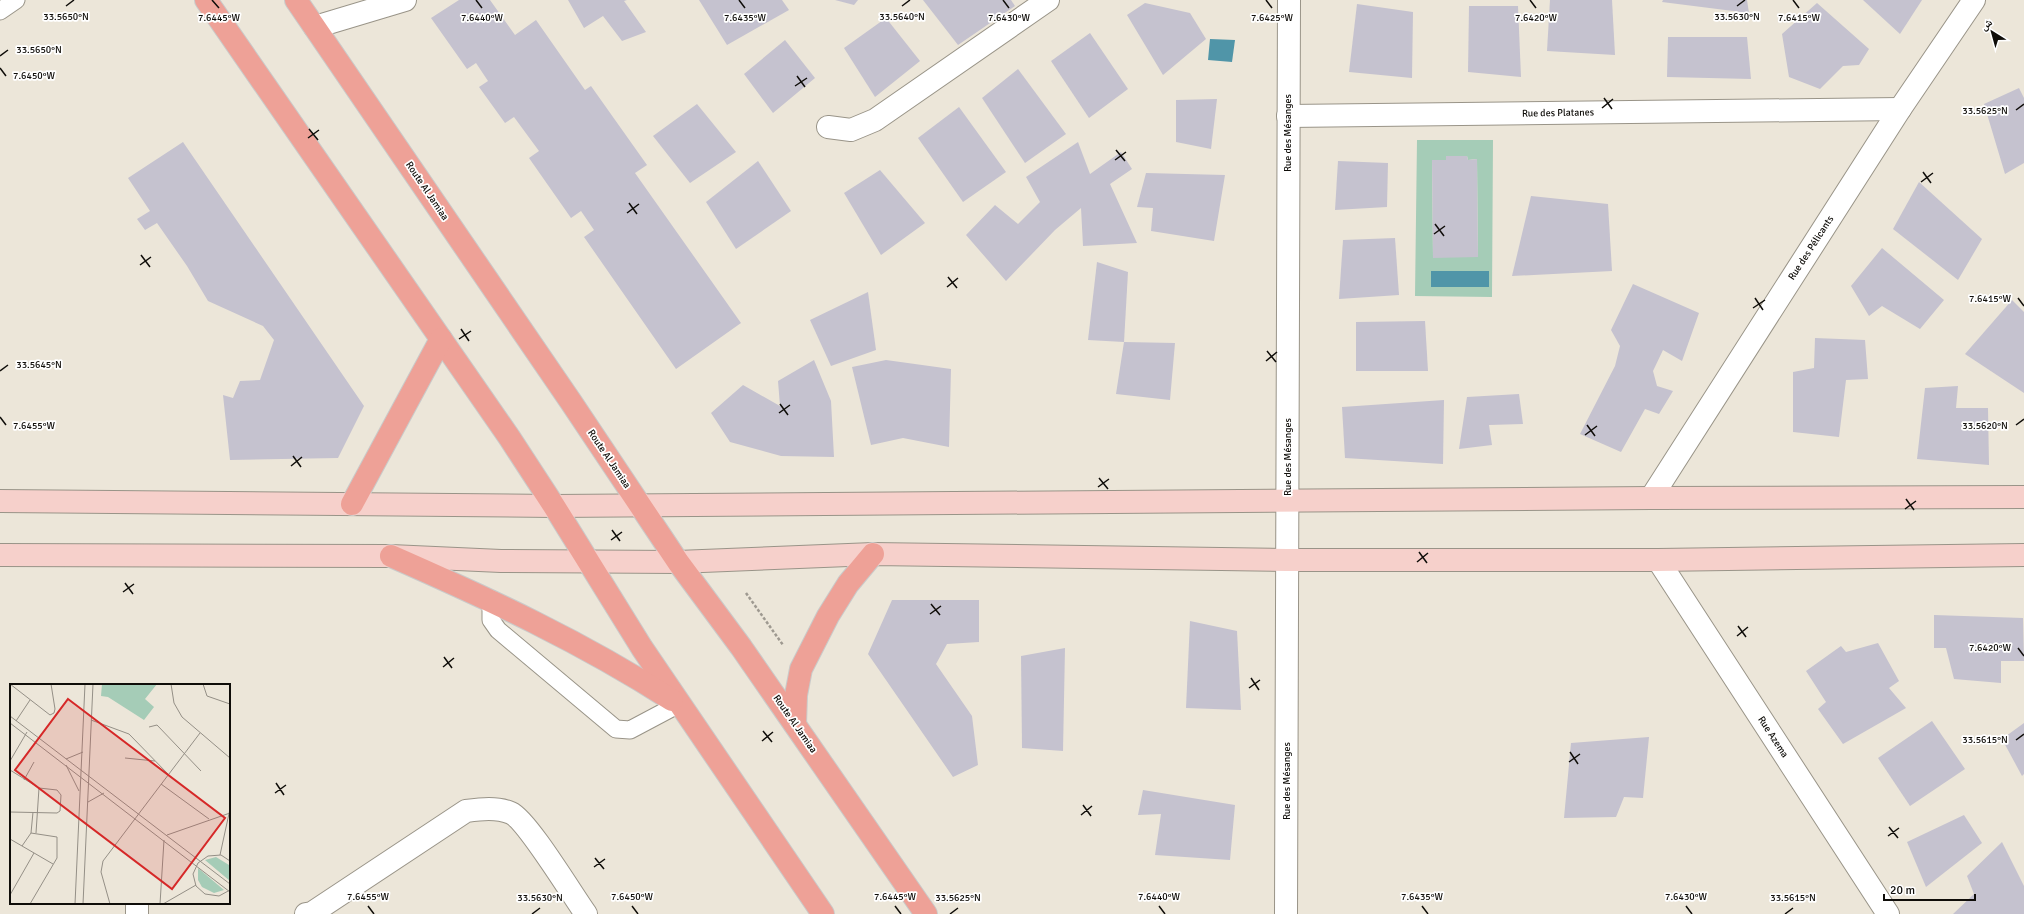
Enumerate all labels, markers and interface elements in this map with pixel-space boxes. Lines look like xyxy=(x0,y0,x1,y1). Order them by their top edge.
text: 33.5650°N xyxy=(43,11,89,23)
text: 33.5640°N xyxy=(879,11,925,23)
text: 33.5630°N xyxy=(1714,11,1760,23)
text: 7.6445°W xyxy=(198,12,240,24)
text: 7.6440°W xyxy=(461,12,503,24)
text: 7.6435°W xyxy=(724,12,766,24)
text: 7.6430°W xyxy=(988,12,1030,24)
text: 7.6425°W xyxy=(1251,12,1293,24)
text: 7.6420°W xyxy=(1515,12,1557,24)
text: 7.6415°W xyxy=(1778,12,1820,24)
north arrow xyxy=(1972,12,2012,52)
text: ش xyxy=(1978,16,1996,34)
text: 33.5650°N xyxy=(16,44,62,56)
text: 7.6450°W xyxy=(13,70,55,82)
street label: Rue des Mésanges xyxy=(1282,93,1294,172)
text: 33.5625°N xyxy=(1962,105,2008,117)
street label: Rue des Platanes xyxy=(1522,106,1595,120)
street label: Route Al Jamiaa xyxy=(403,159,451,223)
street label: Rue des Pélicants xyxy=(1786,213,1837,282)
text: 7.6415°W xyxy=(1969,293,2011,305)
text: 33.5645°N xyxy=(16,359,62,371)
street label: Rue des Mésanges xyxy=(1282,417,1294,496)
text: 7.6455°W xyxy=(13,420,55,432)
text: 33.5620°N xyxy=(1962,420,2008,432)
street label: Route Al Jamiaa xyxy=(585,427,633,491)
text: 7.6420°W xyxy=(1969,642,2011,654)
inset map xyxy=(10,684,230,904)
street label: Route Al Jamiaa xyxy=(770,693,820,755)
street label: Rue Azema xyxy=(1755,714,1791,760)
text: 33.5615°N xyxy=(1962,734,2008,746)
street label: Rue des Mésanges xyxy=(1281,741,1293,820)
scale bar xyxy=(1884,876,1975,902)
text: 20 m xyxy=(1890,883,1915,898)
text: 7.6455°W xyxy=(347,891,389,903)
text: 7.6450°W xyxy=(611,891,653,903)
text: 7.6445°W xyxy=(874,891,916,903)
text: 7.6440°W xyxy=(1138,891,1180,903)
text: 7.6435°W xyxy=(1401,891,1443,903)
text: 7.6430°W xyxy=(1665,891,1707,903)
text: 33.5630°N xyxy=(517,892,563,904)
text: 33.5625°N xyxy=(935,892,981,904)
text: 33.5615°N xyxy=(1770,892,1816,904)

